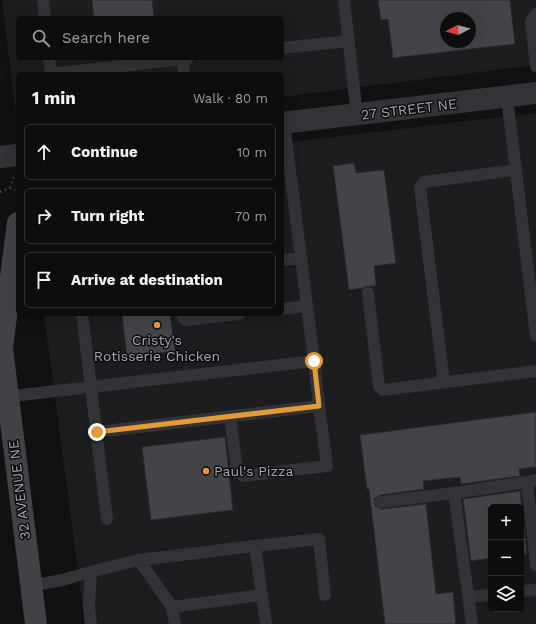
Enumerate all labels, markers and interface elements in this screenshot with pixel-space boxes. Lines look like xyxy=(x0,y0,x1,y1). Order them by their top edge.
north arrow xyxy=(440,12,476,48)
search box xyxy=(16,16,284,60)
icon: search xyxy=(30,27,52,49)
text: Search here xyxy=(62,29,150,47)
text: 1 min xyxy=(32,88,76,108)
text: Walk · 80 m xyxy=(193,91,268,106)
street label: 27 STREET NE xyxy=(360,95,458,123)
icon: ahead xyxy=(33,141,55,163)
text: Continue xyxy=(71,143,138,161)
text: 10 m xyxy=(237,145,267,160)
icon: right xyxy=(33,205,55,227)
text: Turn right xyxy=(71,207,144,225)
text: 70 m xyxy=(235,209,267,224)
icon: arrive xyxy=(33,269,55,291)
text: Arrive at destination xyxy=(71,271,223,289)
marker: Cristy's Rotisserie Chicken xyxy=(152,320,162,330)
place label: Cristy's Rotisserie Chicken xyxy=(94,332,220,364)
route start xyxy=(305,352,323,370)
route end xyxy=(88,423,106,441)
street label: 32 AVENUE NE xyxy=(5,439,33,541)
place label: Paul's Pizza xyxy=(214,463,294,479)
marker: Paul's Pizza xyxy=(201,466,211,476)
map controls xyxy=(488,504,524,612)
button: + xyxy=(488,504,524,540)
button: − xyxy=(488,540,524,576)
button: layers xyxy=(488,576,524,612)

